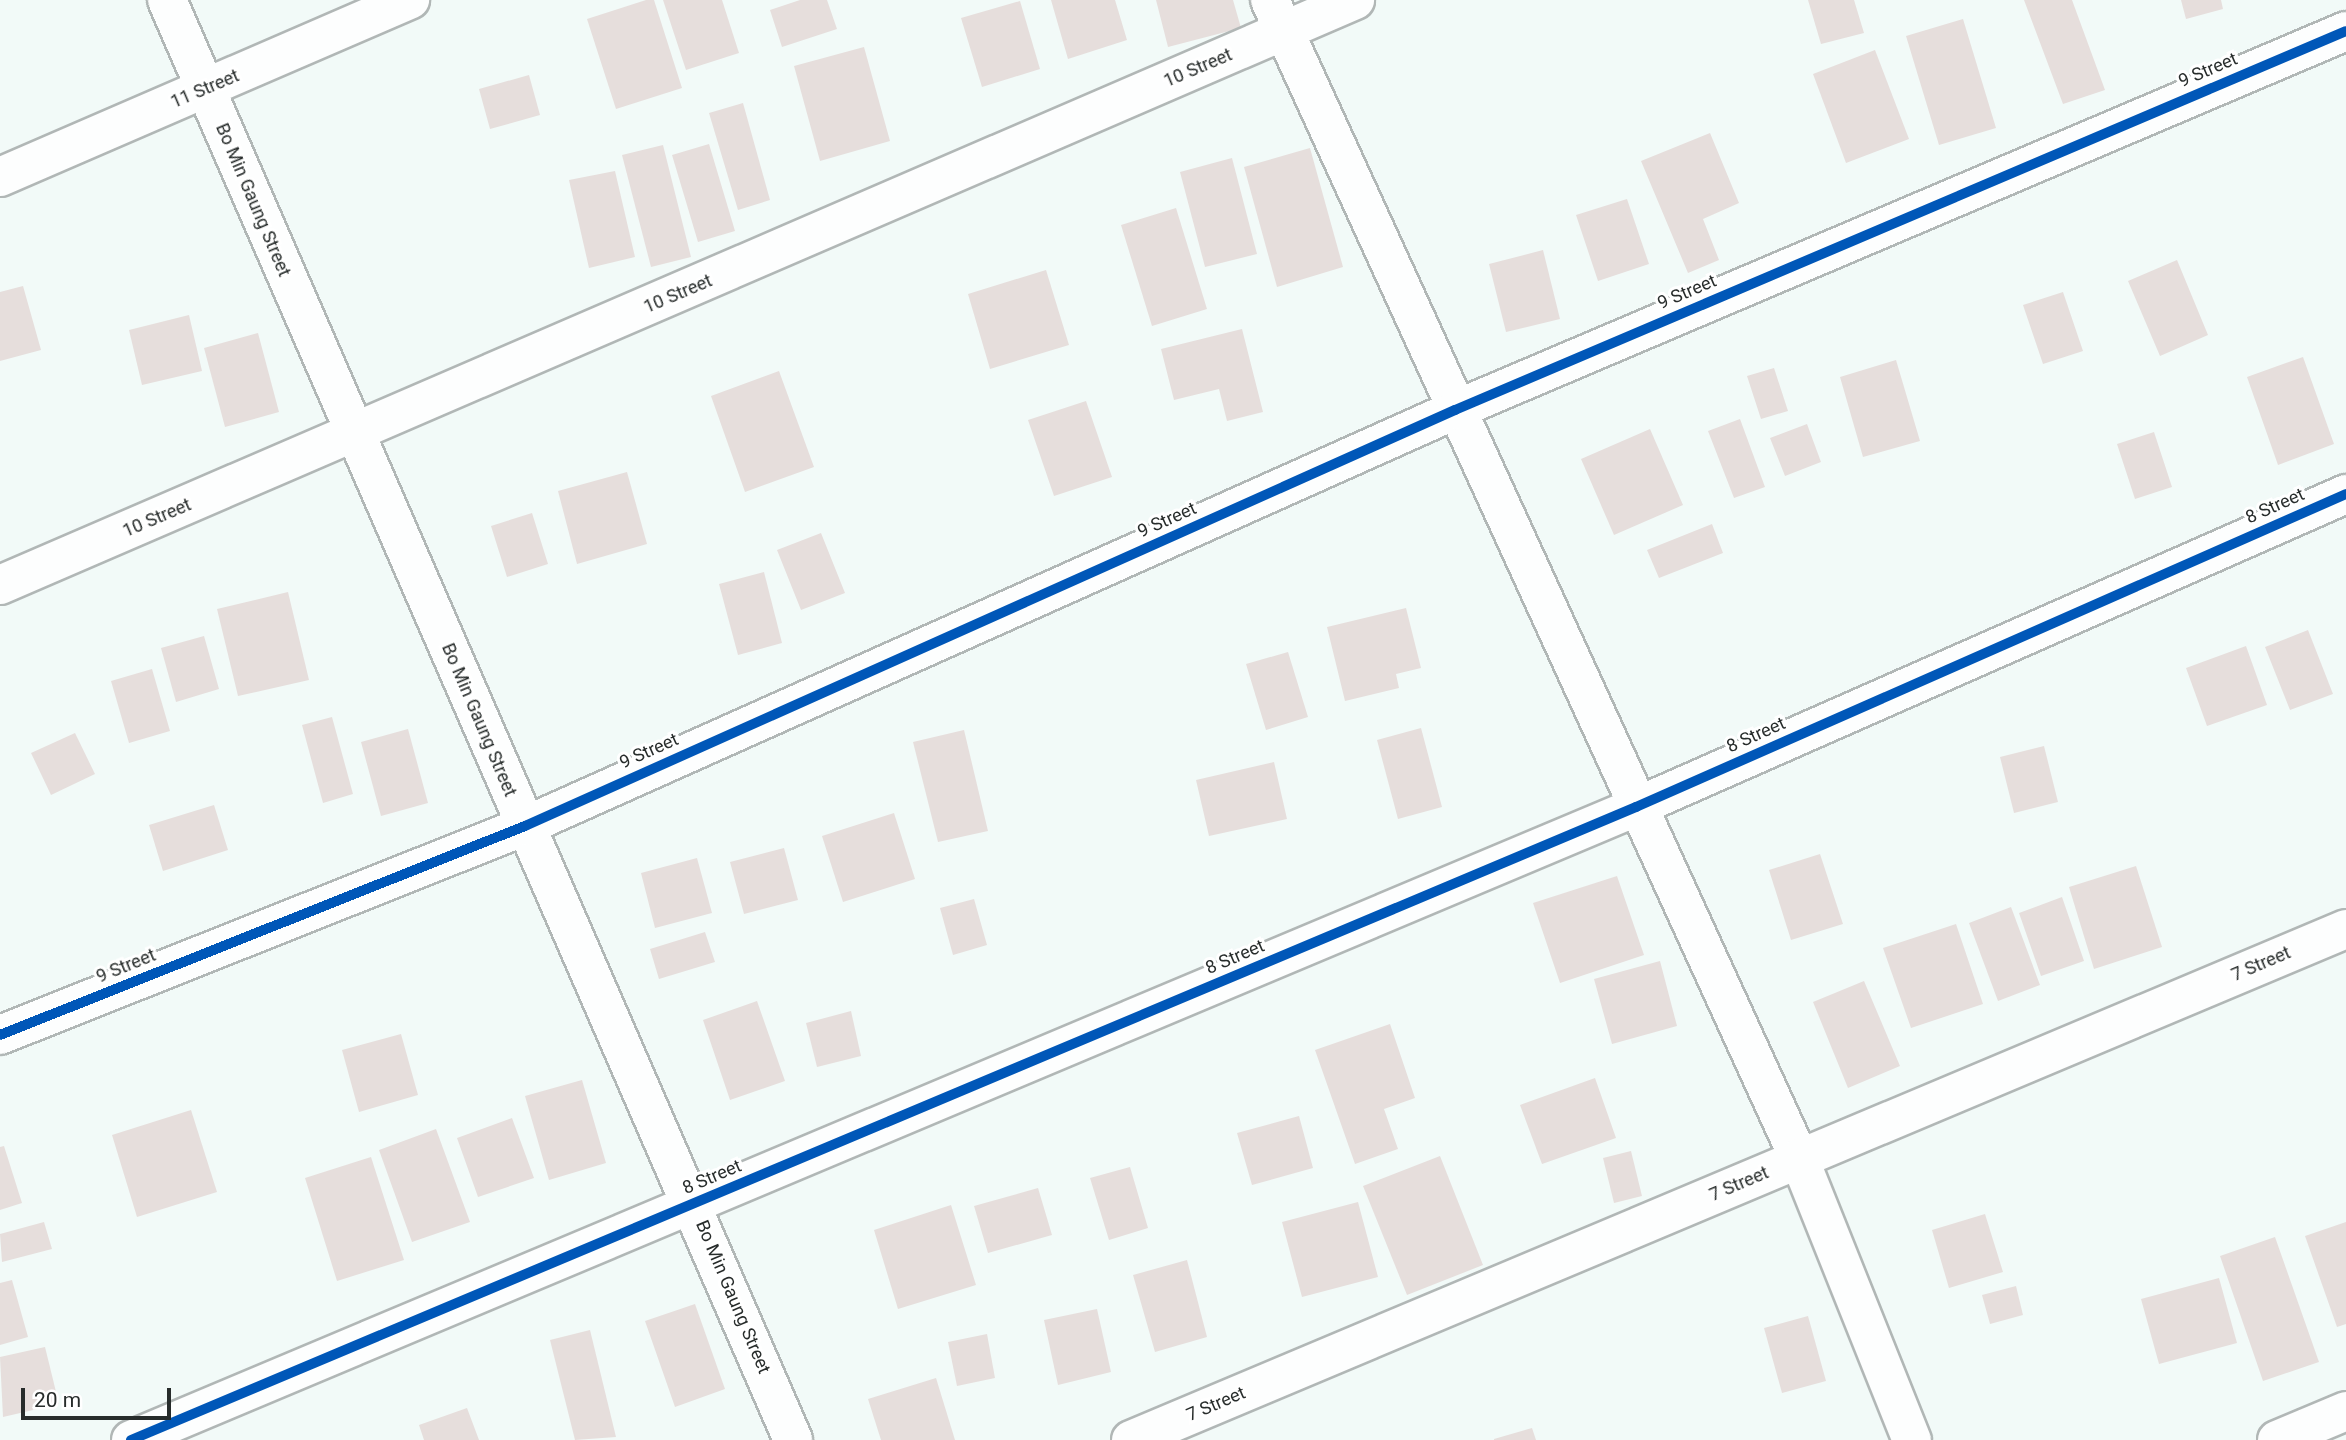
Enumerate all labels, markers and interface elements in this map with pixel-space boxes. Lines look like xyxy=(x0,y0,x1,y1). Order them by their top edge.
street label: 10 Street xyxy=(1161,44,1235,92)
street label: 9 Street xyxy=(2175,48,2241,92)
street label: 11 Street xyxy=(168,65,242,113)
street label: Bo Min Gaung Street xyxy=(211,120,295,280)
street label: 10 Street xyxy=(641,270,715,318)
street label: 9 Street xyxy=(1654,270,1720,314)
street label: 8 Street xyxy=(2242,484,2308,528)
street label: 10 Street xyxy=(120,494,194,542)
street label: 9 Street xyxy=(1134,498,1200,542)
street label: Bo Min Gaung Street xyxy=(437,640,521,800)
street label: 8 Street xyxy=(1723,713,1789,757)
street label: 9 Street xyxy=(616,729,682,773)
street label: 8 Street xyxy=(1202,935,1268,979)
street label: 7 Street xyxy=(2228,942,2294,986)
street label: 9 Street xyxy=(93,944,159,988)
street label: 8 Street xyxy=(679,1155,745,1199)
street label: 7 Street xyxy=(1706,1162,1772,1206)
street label: Bo Min Gaung Street xyxy=(691,1217,775,1377)
scale bar xyxy=(24,1374,175,1418)
street label: 7 Street xyxy=(1183,1382,1249,1426)
text: 20 m xyxy=(34,1388,81,1412)

